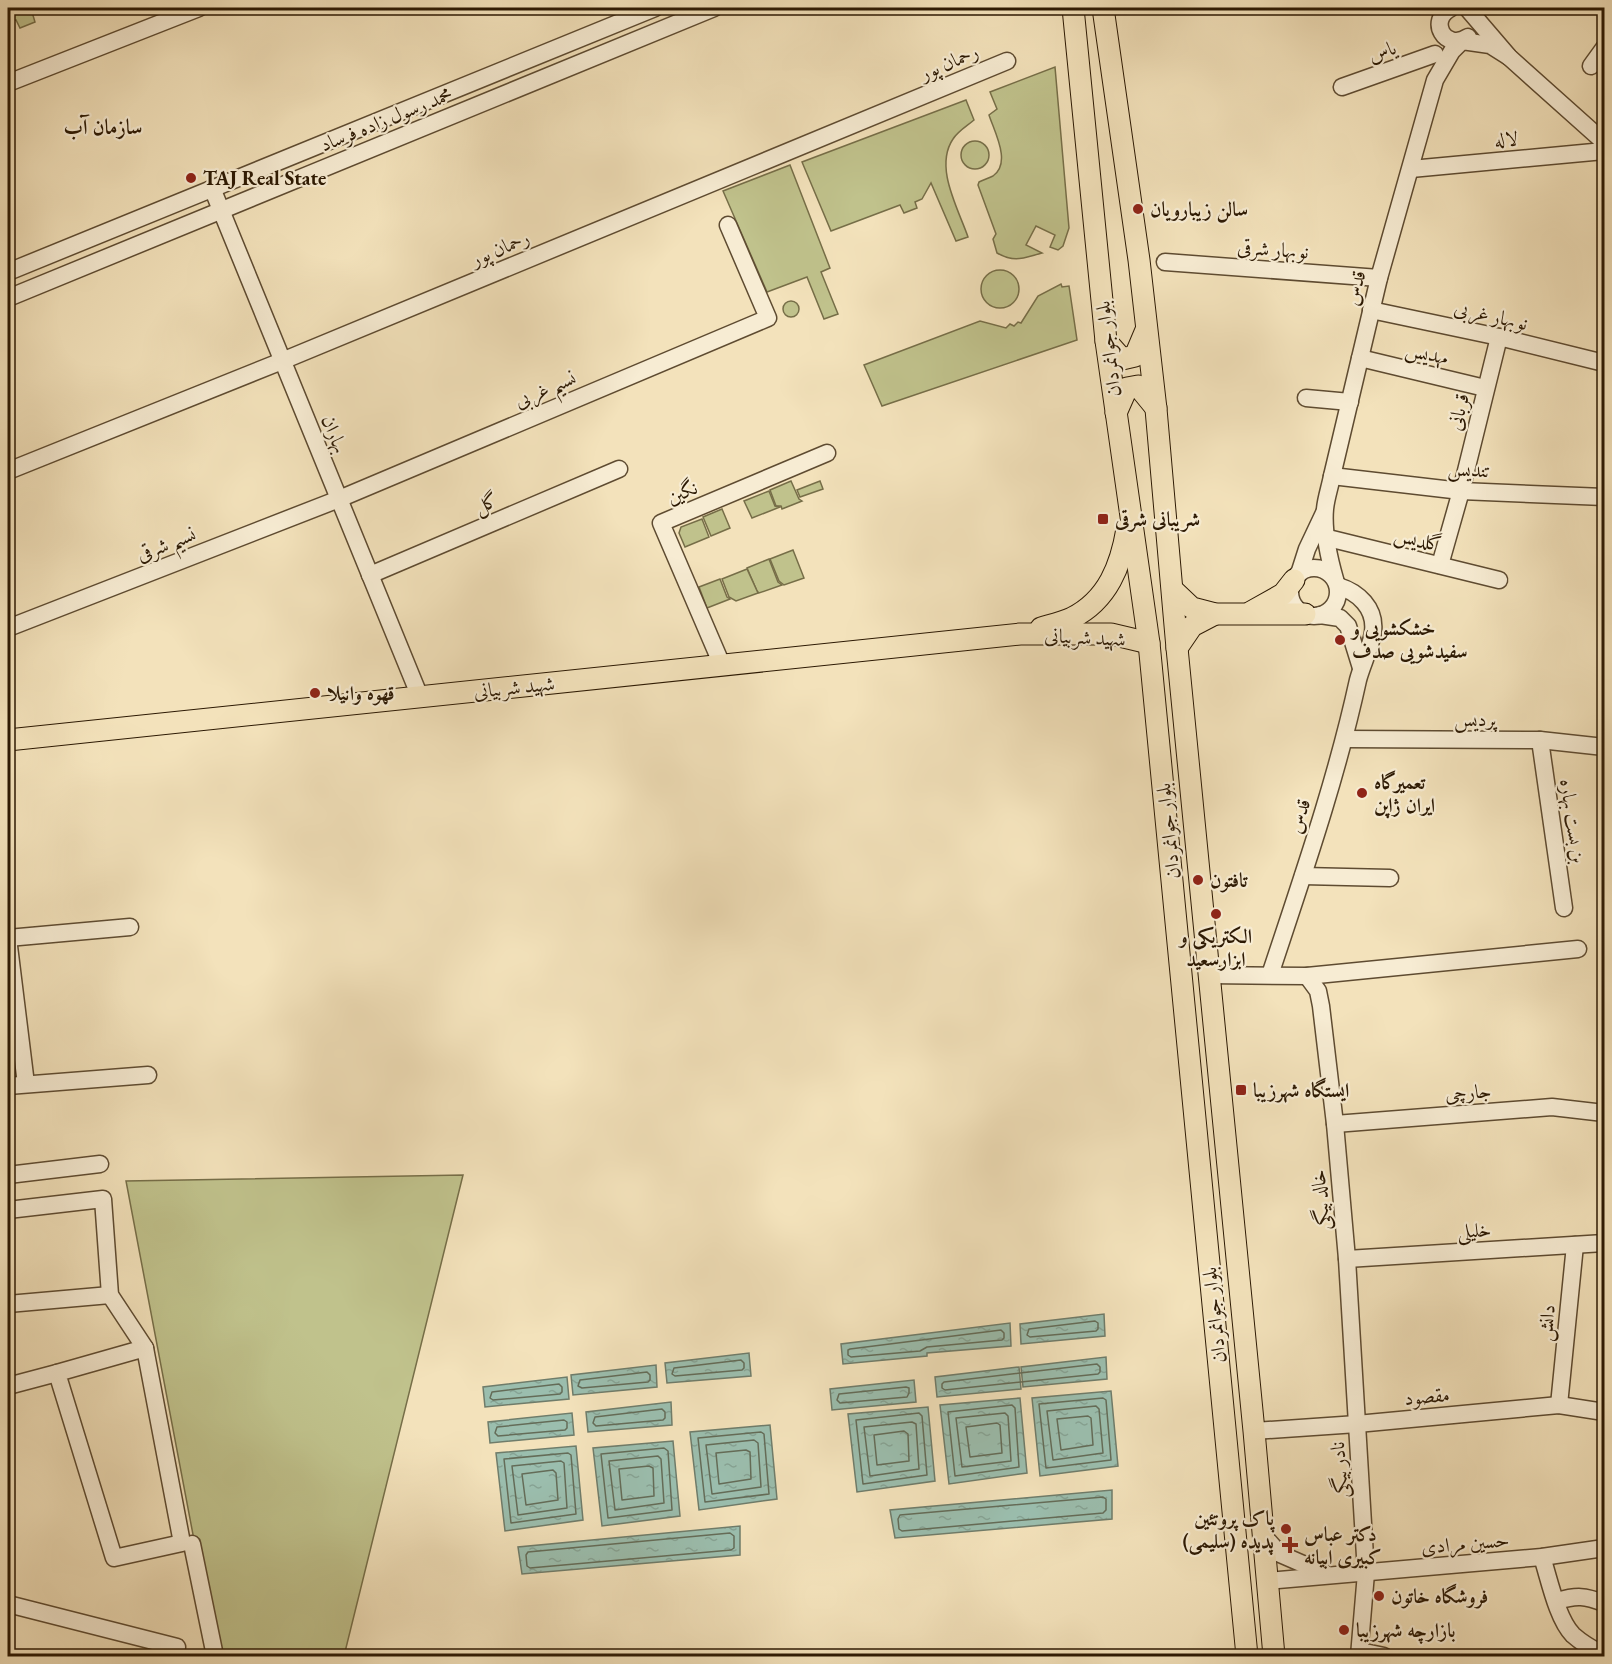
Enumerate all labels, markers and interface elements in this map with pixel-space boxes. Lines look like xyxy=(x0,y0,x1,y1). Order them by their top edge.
street label: یاس xyxy=(1364,34,1401,68)
street label: رحمان پور xyxy=(914,38,983,89)
street label: محمد رسول زاده فرساد xyxy=(316,81,456,157)
district label: سازمان آب xyxy=(63,113,143,140)
street label: لاله xyxy=(1493,125,1519,153)
place label: TAJ Real State xyxy=(203,165,326,191)
marker: TAJ Real State xyxy=(184,171,198,185)
place label: سالن زیبارویان xyxy=(1150,196,1248,223)
marker: سالن زیبارویان xyxy=(1131,202,1145,216)
street label: رحمان پور xyxy=(465,224,534,275)
street label: نوبهار شرقی xyxy=(1236,234,1310,265)
street label: قدس xyxy=(1338,268,1372,308)
street label: نوبهار غربی xyxy=(1451,294,1531,338)
street label: بلوار جوانمردان xyxy=(1089,300,1127,398)
street label: مهدیس xyxy=(1403,335,1452,372)
street label: نسیم غربی xyxy=(510,364,583,420)
street label: قربانی xyxy=(1441,391,1475,433)
street label: بهاران xyxy=(316,411,354,457)
street label: تندیس xyxy=(1447,455,1491,484)
street label: نگین xyxy=(663,474,701,510)
street label: گل xyxy=(470,486,502,521)
place label: شریبانی شرقی xyxy=(1114,506,1200,532)
marker: شریبانی شرقی xyxy=(1096,512,1110,526)
street label: نسیم شرقی xyxy=(133,521,202,574)
street label: گلدیس xyxy=(1391,521,1444,558)
place label: خشکشویی و سفیدشویی صدف xyxy=(1350,615,1468,665)
street label: شهید شربیانی xyxy=(1044,622,1126,653)
marker: خشکشویی و سفیدشویی صدف xyxy=(1333,633,1347,647)
street label: شهید شربیانی xyxy=(472,670,556,705)
place label: قهوه وانیلا xyxy=(327,680,395,706)
marker: قهوه وانیلا xyxy=(308,686,322,700)
street label: پردیس xyxy=(1454,706,1499,733)
place label: تعمیرگاه ایران ژاپن xyxy=(1374,769,1435,819)
street label: بن بست بهاره xyxy=(1554,777,1592,865)
street label: بلوار جوانمردان xyxy=(1150,782,1186,880)
marker: تعمیرگاه ایران ژاپن xyxy=(1355,786,1369,800)
street label: قدس xyxy=(1281,795,1317,837)
place label: تافتون xyxy=(1210,867,1249,893)
marker: تافتون xyxy=(1191,873,1205,887)
marker: الکتریکی و ابزارسعید xyxy=(1209,907,1223,921)
place label: الکتریکی و ابزارسعید xyxy=(1178,923,1252,972)
place label: ایستگاه شهرزیبا xyxy=(1253,1077,1349,1103)
street label: جارچی xyxy=(1444,1077,1492,1107)
marker: ایستگاه شهرزیبا xyxy=(1234,1083,1248,1097)
street label: خالد بیگی xyxy=(1304,1169,1337,1231)
street label: خلیلی xyxy=(1456,1216,1492,1246)
street label: بلوار جوانمردان xyxy=(1196,1266,1232,1364)
street label: دانش xyxy=(1531,1303,1562,1343)
street label: مقصود xyxy=(1403,1381,1451,1411)
street label: نادر بیگی xyxy=(1324,1440,1355,1499)
place label: پاک پروتئین پدیده (سلیمی) xyxy=(1183,1505,1275,1556)
place label: دکتر عباس کبیری ابیانه xyxy=(1304,1521,1382,1570)
marker: پاک پروتئین پدیده (سلیمی) xyxy=(1279,1522,1293,1536)
street label: حسین مرادی xyxy=(1420,1526,1510,1561)
marker: دکتر عباس کبیری ابیانه xyxy=(1281,1536,1299,1554)
place label: فروشگاه خاتون xyxy=(1391,1583,1488,1609)
marker: فروشگاه خاتون xyxy=(1372,1589,1386,1603)
place label: بازارچه شهرزیبا xyxy=(1356,1617,1456,1644)
marker: بازارچه شهرزیبا xyxy=(1337,1623,1351,1637)

